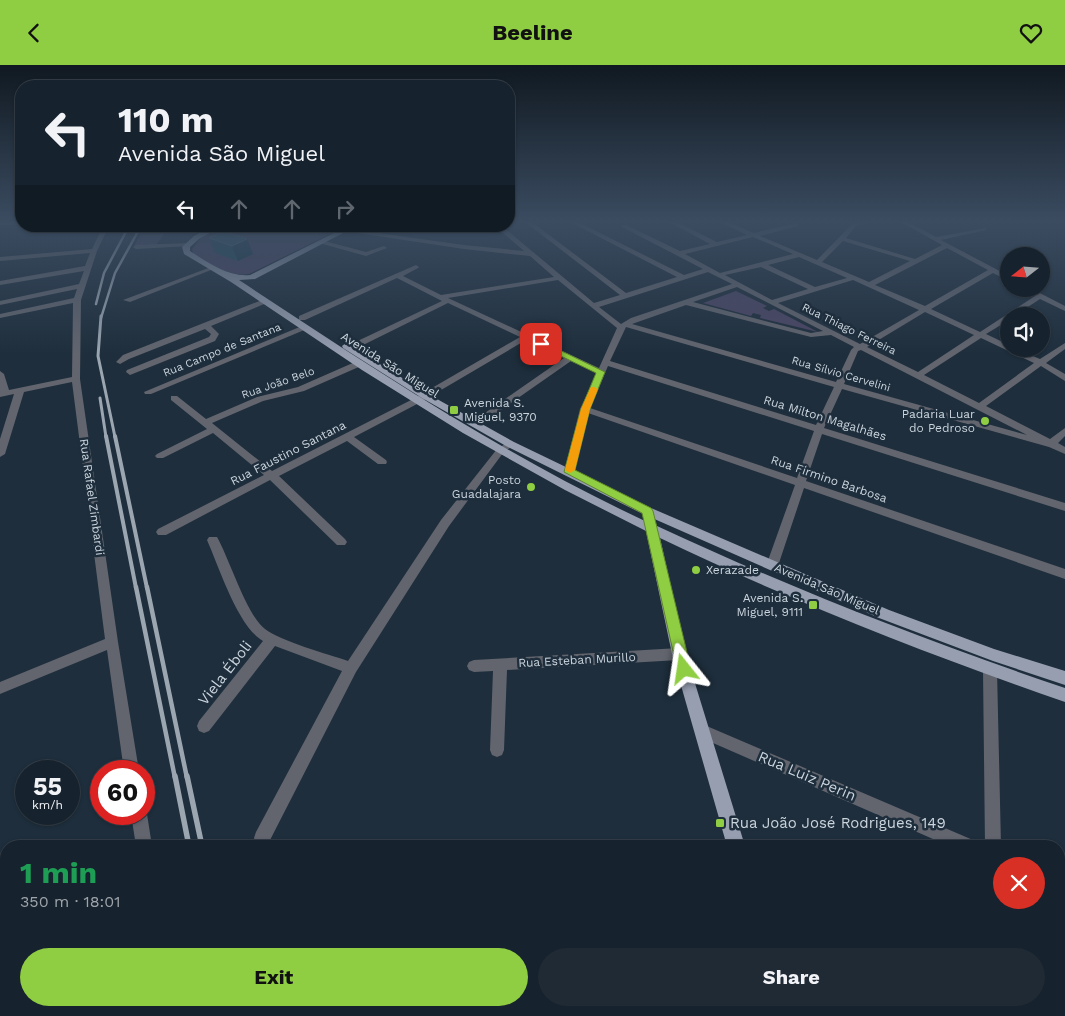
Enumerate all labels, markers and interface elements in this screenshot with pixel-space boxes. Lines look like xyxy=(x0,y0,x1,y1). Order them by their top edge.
icon: back xyxy=(20,19,48,47)
icon: heart xyxy=(1017,19,1045,47)
text: Beeline xyxy=(492,20,573,45)
text: 110 m xyxy=(118,99,214,141)
icon: left xyxy=(35,100,100,165)
text: Avenida São Miguel xyxy=(118,141,325,166)
icon: left xyxy=(172,195,200,223)
icon: ahead xyxy=(225,195,253,223)
icon: ahead xyxy=(278,195,306,223)
icon: right xyxy=(331,195,359,223)
north arrow xyxy=(1000,247,1050,297)
map controls xyxy=(1000,247,1050,357)
street label: Rua Thiago Ferreira xyxy=(800,301,898,357)
button: sound xyxy=(1000,307,1050,357)
street label: Rua Campo de Santana xyxy=(161,320,283,380)
pin xyxy=(520,323,562,365)
street label: Avenida São Miguel xyxy=(338,329,442,401)
icon: arrive xyxy=(527,330,555,358)
street label: Rua Sílvio Cervelini xyxy=(790,354,892,394)
street label: Rua João Belo xyxy=(240,364,316,402)
street label: Rua Milton Magalhães xyxy=(762,393,888,443)
place label: Avenida S. Miguel, 9370 xyxy=(464,396,537,424)
marker: Avenida S. Miguel, 9370 xyxy=(448,404,460,416)
place label: Padaria Luar do Pedroso xyxy=(902,407,975,435)
marker: Padaria Luar do Pedroso xyxy=(979,415,991,427)
street label: Rua Faustino Santana xyxy=(228,418,348,488)
street label: Rua Rafael Zimbardi xyxy=(77,438,107,556)
street label: Rua Firmino Barbosa xyxy=(769,453,889,506)
place label: Posto Guadalajara xyxy=(452,473,521,501)
marker: Posto Guadalajara xyxy=(525,481,537,493)
street label: Avenida São Miguel xyxy=(772,560,882,618)
place label: Xerazade xyxy=(706,563,759,577)
marker: Xerazade xyxy=(690,564,702,576)
place label: Avenida S. Miguel, 9111 xyxy=(736,591,803,619)
marker: Avenida S. Miguel, 9111 xyxy=(807,599,819,611)
street label: Viela Éboli xyxy=(194,637,256,709)
position arrow xyxy=(657,642,709,694)
street label: Rua Esteban Murillo xyxy=(518,650,636,670)
street label: Rua Luiz Perin xyxy=(755,747,859,805)
speed limit sign: 60 xyxy=(90,760,155,825)
text: 55 xyxy=(33,772,62,801)
text: km/h xyxy=(32,798,63,812)
place label: Rua João José Rodrigues, 149 xyxy=(730,814,946,832)
marker: Rua João José Rodrigues, 149 xyxy=(714,817,726,829)
text: 1 min xyxy=(20,855,97,890)
button: close xyxy=(993,857,1045,909)
text: 350 m · 18:01 xyxy=(20,892,121,911)
button: Exit xyxy=(20,948,528,1006)
button: Share xyxy=(538,948,1045,1006)

